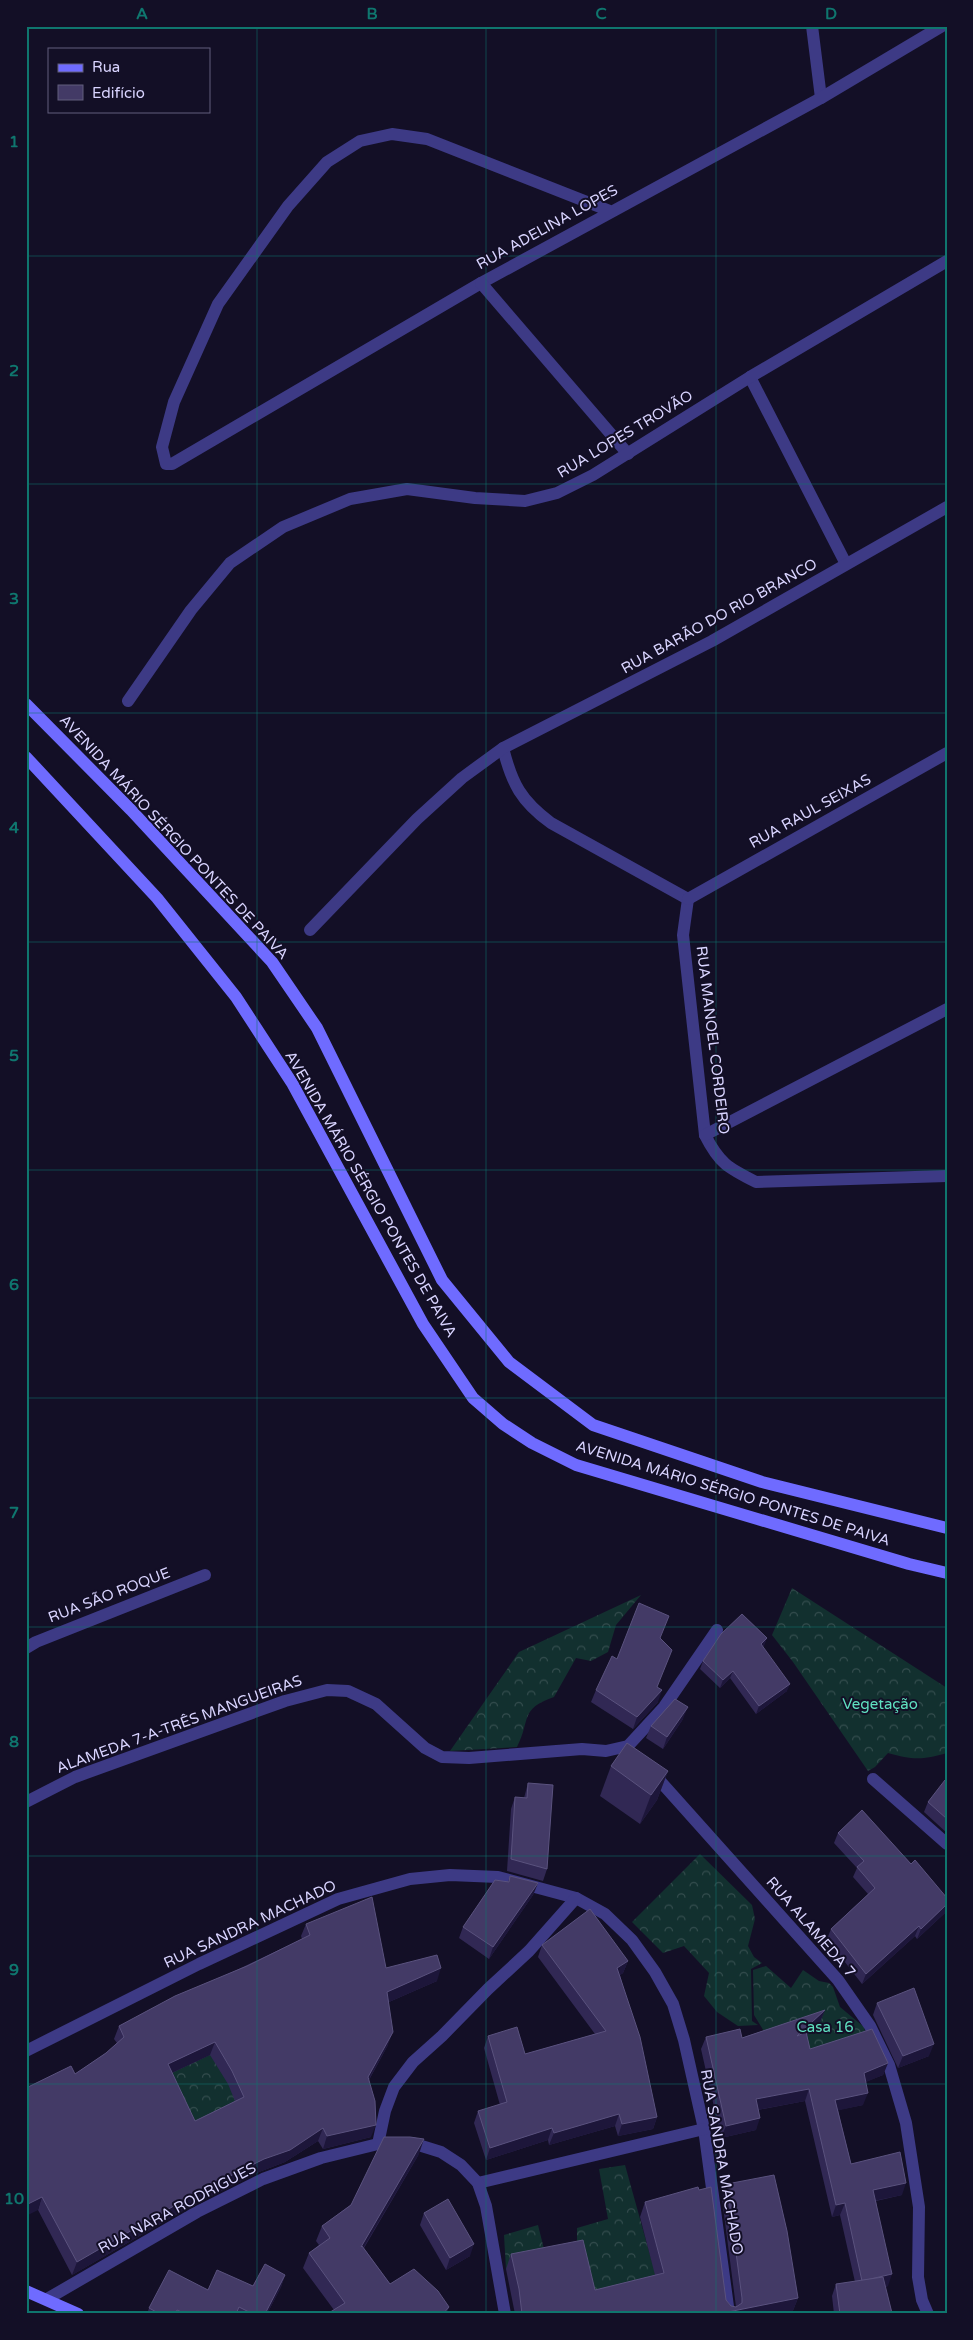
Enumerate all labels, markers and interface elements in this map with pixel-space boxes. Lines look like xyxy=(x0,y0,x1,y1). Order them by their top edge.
text: A xyxy=(136,4,148,24)
text: B xyxy=(366,4,378,24)
text: C xyxy=(595,4,607,24)
text: D xyxy=(825,4,837,24)
legend xyxy=(48,48,210,112)
text: Rua xyxy=(92,58,120,76)
text: Edifício xyxy=(92,84,145,102)
text: 1 xyxy=(9,132,19,152)
street label: RUA ADELINA LOPES xyxy=(473,181,621,273)
text: 2 xyxy=(9,361,19,381)
street label: RUA LOPES TROVÃO xyxy=(554,386,696,482)
street label: RUA BARÃO DO RIO BRANCO xyxy=(618,555,820,677)
text: 3 xyxy=(9,589,19,609)
street label: AVENIDA MÁRIO SÉRGIO PONTES DE PAIVA xyxy=(56,711,292,963)
street label: RUA RAUL SEIXAS xyxy=(746,770,874,852)
text: 4 xyxy=(9,818,19,838)
street label: RUA MANOEL CORDEIRO xyxy=(693,945,733,1135)
text: 5 xyxy=(9,1046,19,1066)
street label: AVENIDA MÁRIO SÉRGIO PONTES DE PAIVA xyxy=(281,1048,461,1340)
text: 6 xyxy=(9,1275,19,1295)
street label: AVENIDA MÁRIO SÉRGIO PONTES DE PAIVA xyxy=(574,1437,892,1549)
text: 7 xyxy=(9,1503,19,1523)
street label: RUA SÃO ROQUE xyxy=(46,1563,172,1627)
street label: ALAMEDA 7-A-TRÊS MANGUEIRAS xyxy=(54,1671,304,1777)
park label: Vegetação xyxy=(842,1695,918,1713)
text: 8 xyxy=(9,1732,19,1752)
street label: RUA ALAMEDA 7 xyxy=(762,1873,860,1981)
street label: RUA SANDRA MACHADO xyxy=(161,1876,339,1972)
text: 9 xyxy=(9,1960,19,1980)
park label: Casa 16 xyxy=(796,2018,854,2036)
street label: RUA SANDRA MACHADO xyxy=(697,2068,747,2256)
street label: RUA NARA RODRIGUES xyxy=(95,2159,259,2257)
text: 10 xyxy=(4,2189,24,2209)

